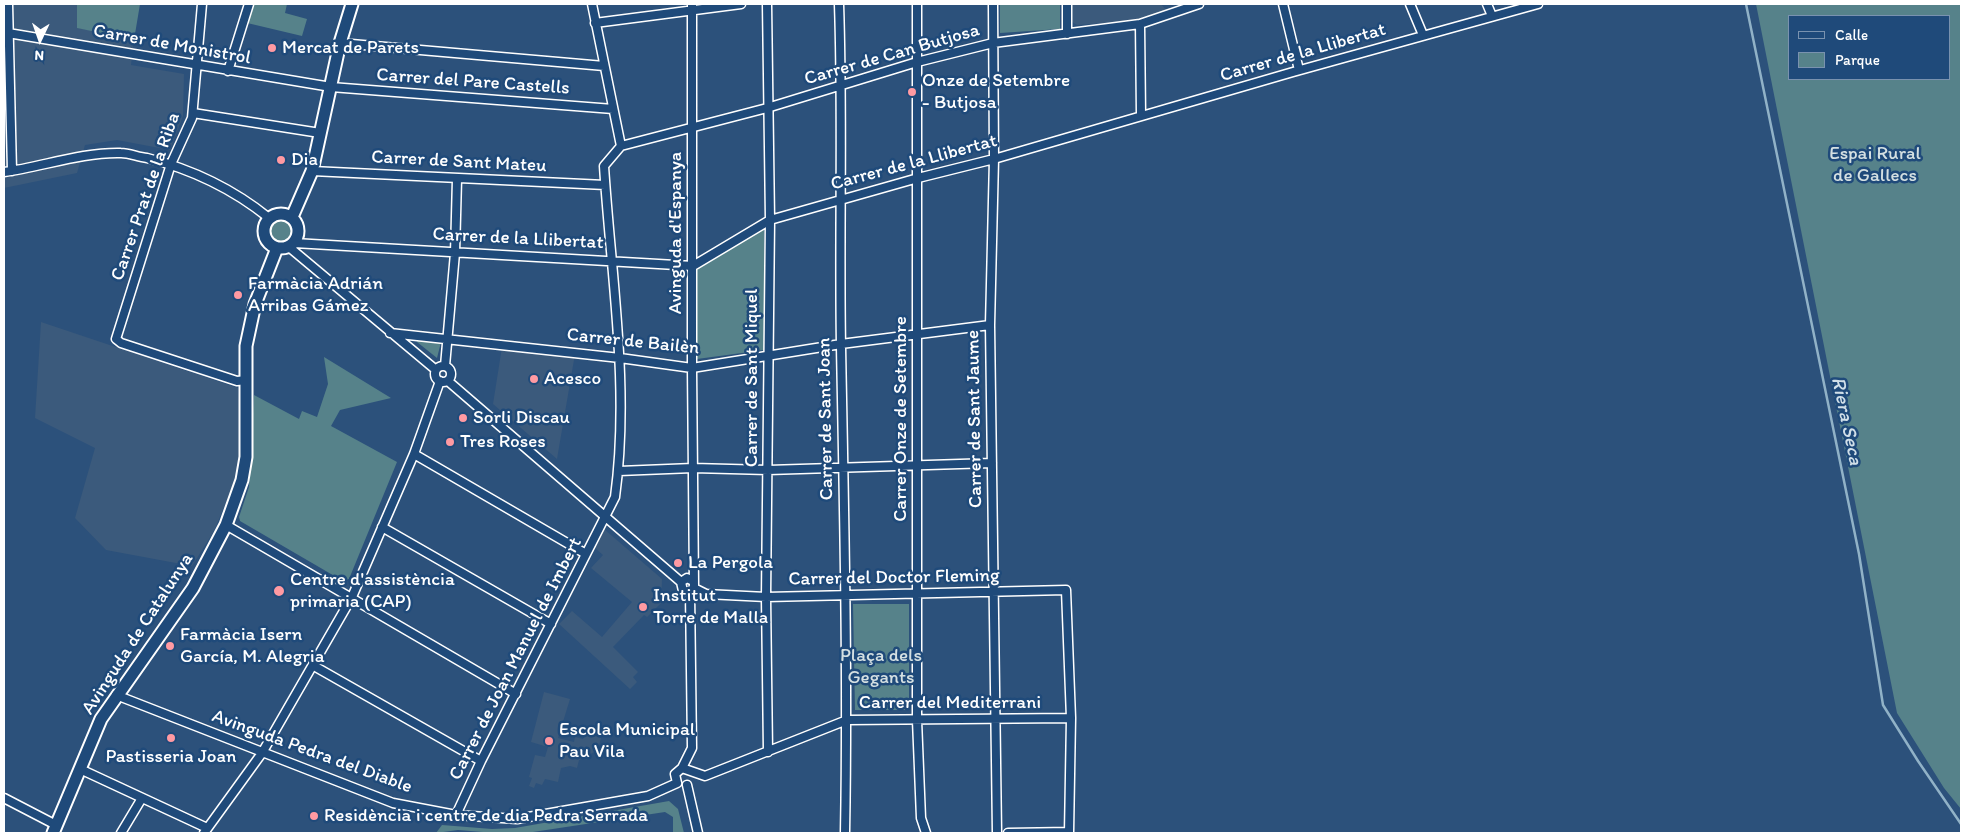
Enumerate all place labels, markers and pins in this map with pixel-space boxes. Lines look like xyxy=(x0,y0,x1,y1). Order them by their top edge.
place label: Mercat de Parets xyxy=(282,37,419,59)
marker: Mercat de Parets xyxy=(266,42,278,54)
place label: Onze de Setembre - Butjosa xyxy=(922,70,1070,114)
marker: Onze de Setembre - Butjosa xyxy=(906,86,918,98)
place label: Dia xyxy=(291,149,318,171)
marker: Dia xyxy=(275,154,287,166)
place label: Farmàcia Adrián Arribas Gámez xyxy=(248,273,383,317)
marker: Farmàcia Adrián Arribas Gámez xyxy=(232,289,244,301)
place label: Acesco xyxy=(544,368,601,390)
marker: Acesco xyxy=(528,373,540,385)
place label: Sorli Discau xyxy=(473,407,570,429)
marker: Sorli Discau xyxy=(457,412,469,424)
place label: Tres Roses xyxy=(460,431,546,453)
marker: Tres Roses xyxy=(444,436,456,448)
place label: La Pergola xyxy=(688,552,773,574)
marker: La Pergola xyxy=(672,557,684,569)
place label: Centre d'assistència primaria (CAP) xyxy=(290,569,455,613)
marker: Centre d'assistència primaria (CAP) xyxy=(272,584,286,598)
place label: Institut Torre de Malla xyxy=(653,585,768,629)
marker: Institut Torre de Malla xyxy=(637,601,649,613)
place label: Farmàcia Isern García, M. Alegria xyxy=(180,624,325,668)
marker: Farmàcia Isern García, M. Alegria xyxy=(164,640,176,652)
place label: Escola Municipal Pau Vila xyxy=(559,719,695,763)
marker: Pastisseria Joan xyxy=(165,732,177,744)
marker: Escola Municipal Pau Vila xyxy=(543,735,555,747)
place label: Pastisseria Joan xyxy=(105,746,237,768)
place label: Residència i centre de dia Pedra Serrada xyxy=(324,805,648,827)
marker: Residència i centre de dia Pedra Serrada xyxy=(308,810,320,822)

